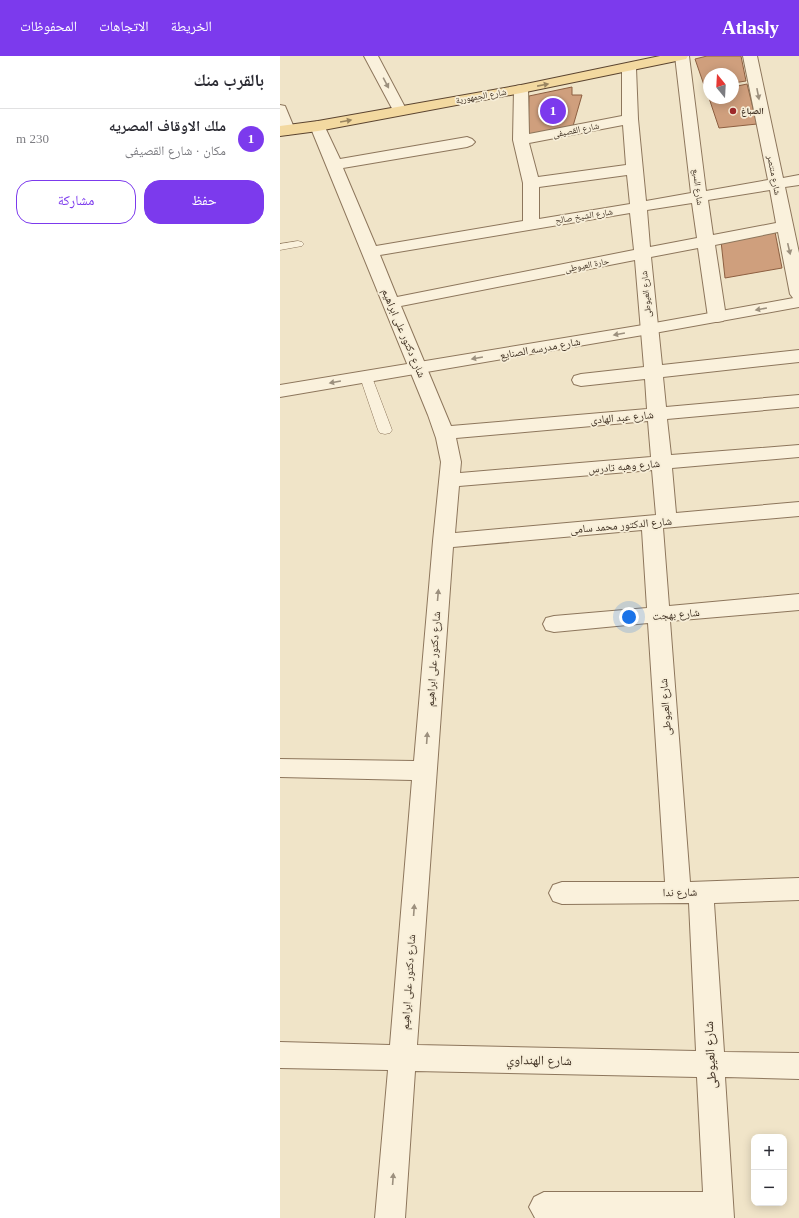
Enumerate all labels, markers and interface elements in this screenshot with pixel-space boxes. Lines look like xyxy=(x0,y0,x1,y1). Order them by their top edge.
text: Atlasly xyxy=(722,17,779,38)
text: المحفوظات xyxy=(20,19,77,34)
text: الاتجاهات xyxy=(99,19,149,34)
text: الخريطة xyxy=(171,19,212,34)
north arrow xyxy=(703,68,739,104)
text: بالقرب منك xyxy=(193,71,264,90)
one-way arrow xyxy=(382,78,389,89)
one-way arrow xyxy=(537,82,549,88)
street label: شارع الجمهورية xyxy=(455,87,507,106)
one-way arrow xyxy=(755,88,761,100)
pin: 1 xyxy=(540,96,566,126)
marker: الصباغ xyxy=(728,106,738,116)
place label: الصباغ xyxy=(741,106,764,118)
one-way arrow xyxy=(340,117,352,123)
text: ملك الاوقاف المصريه xyxy=(109,118,226,134)
street label: شارع القصيفى xyxy=(552,121,600,140)
text: 230 m xyxy=(16,131,49,146)
text: 1 xyxy=(248,131,254,146)
text: مكان · شارع القصيفى xyxy=(125,143,226,158)
street label: شارع منتصر xyxy=(764,153,783,196)
street label: شارع السبع xyxy=(690,168,705,206)
button: مشاركة xyxy=(16,180,136,224)
button: حفظ xyxy=(144,180,264,224)
street label: شارع الشيخ صالح xyxy=(555,207,614,226)
one-way arrow xyxy=(786,243,792,255)
street label: حارة العيوطى xyxy=(564,256,610,274)
street label: شارع العيوطى xyxy=(639,270,654,318)
street label: شارع دكتور على ابراهيم xyxy=(378,287,428,380)
one-way arrow xyxy=(755,306,767,312)
one-way arrow xyxy=(613,332,625,338)
street label: شارع مدرسه الصنايع xyxy=(499,335,581,362)
one-way arrow xyxy=(471,356,483,362)
one-way arrow xyxy=(329,379,341,385)
street label: شارع عبد الهادى xyxy=(590,408,654,427)
street label: شارع وهبه تادرس xyxy=(588,457,660,476)
street label: شارع الدكتور محمد سامى xyxy=(570,515,672,536)
one-way arrow xyxy=(435,589,442,601)
street label: شارع بهجت xyxy=(652,606,700,623)
your location xyxy=(619,607,639,627)
street label: شارع دكتور على ابراهيم xyxy=(424,611,444,707)
street label: شارع العيوطى xyxy=(657,678,674,736)
one-way arrow xyxy=(424,732,430,744)
street label: شارع ندا xyxy=(663,886,697,899)
one-way arrow xyxy=(410,904,417,916)
street label: شارع دكتور على ابراهيم xyxy=(399,934,419,1030)
street label: شارع العيوطى xyxy=(701,1021,721,1089)
street label: شارع الهنداوي xyxy=(506,1052,572,1071)
map controls xyxy=(751,1134,787,1206)
button: + xyxy=(751,1134,787,1170)
button: − xyxy=(751,1170,787,1206)
one-way arrow xyxy=(389,1173,396,1185)

